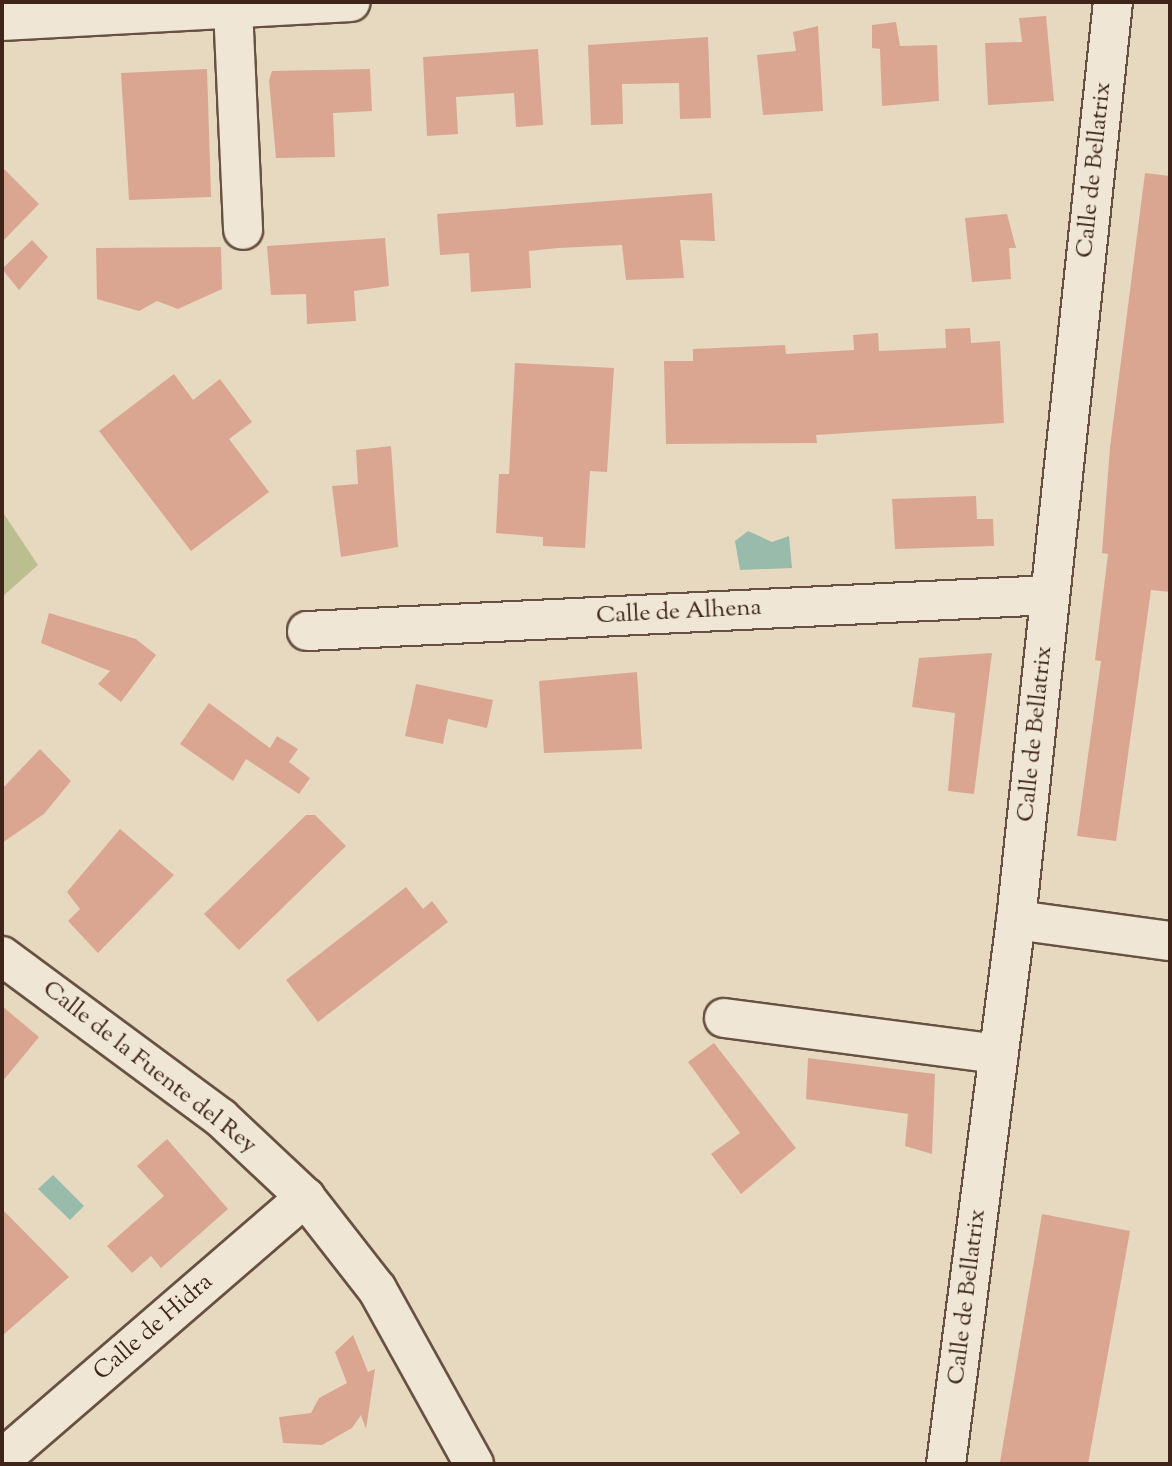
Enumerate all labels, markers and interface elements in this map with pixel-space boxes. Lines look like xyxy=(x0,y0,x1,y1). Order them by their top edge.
street label: Calle de Bellatrix xyxy=(1071,81,1119,259)
street label: Calle de Alhena xyxy=(596,594,762,632)
street label: Calle de Bellatrix xyxy=(1012,645,1060,823)
street label: Calle de la Fuente del Rey xyxy=(36,975,262,1161)
street label: Calle de Bellatrix xyxy=(943,1208,993,1386)
street label: Calle de Hidra xyxy=(89,1269,219,1387)

